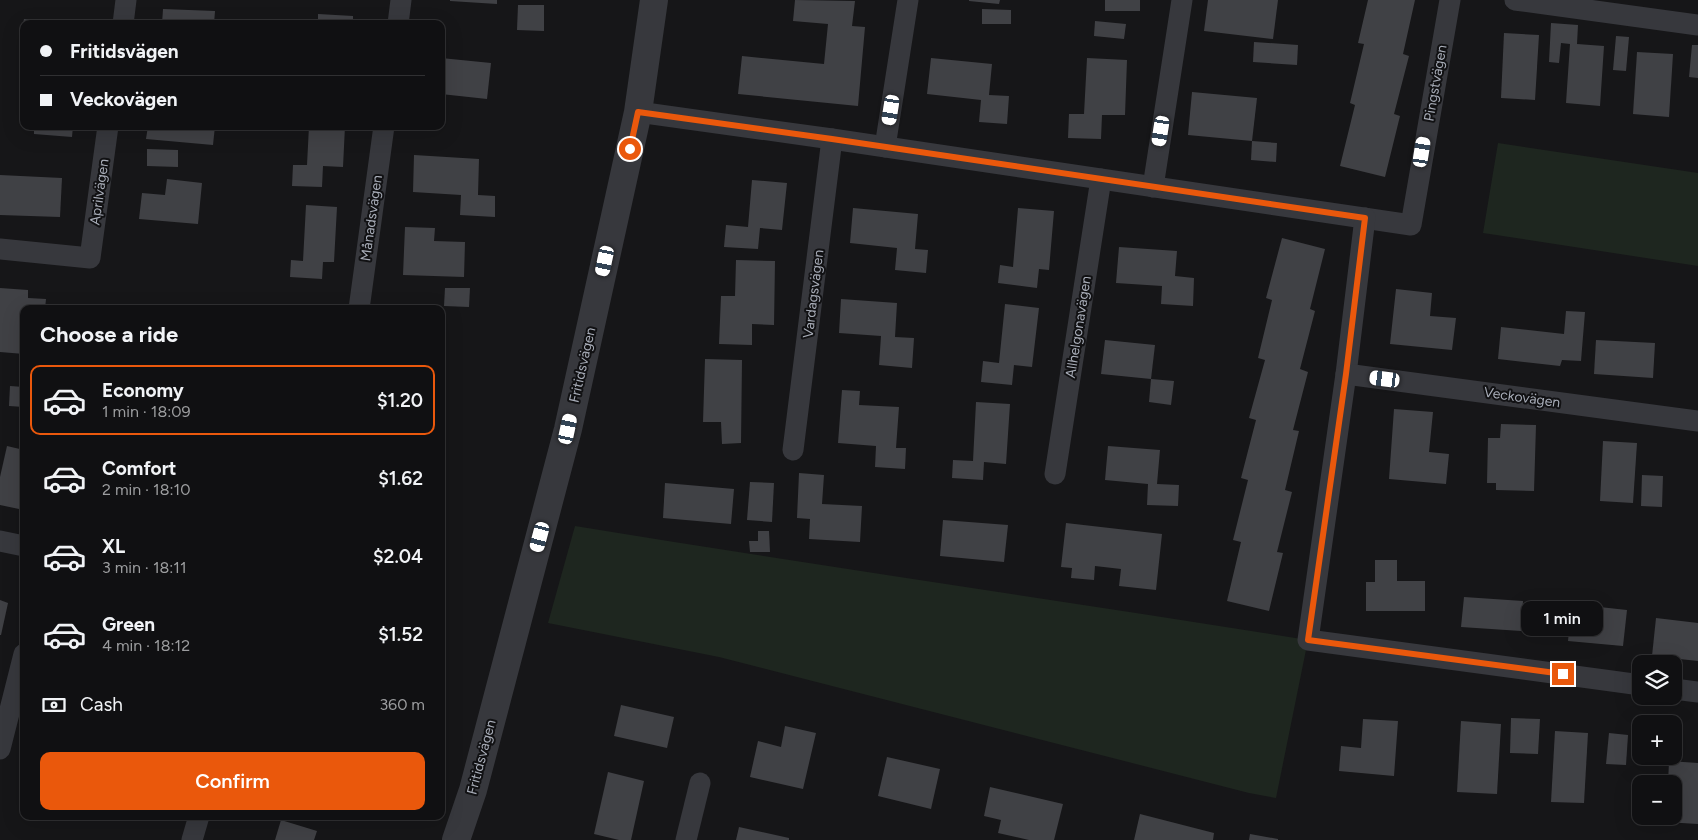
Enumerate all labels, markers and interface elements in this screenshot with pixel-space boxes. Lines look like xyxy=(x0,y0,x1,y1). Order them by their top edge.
text: Fritidsvägen xyxy=(70,40,179,63)
street label: Pingstvägen xyxy=(1420,43,1451,123)
text: Veckovägen xyxy=(70,88,178,111)
car xyxy=(881,94,900,126)
car xyxy=(1151,115,1170,147)
car xyxy=(1412,136,1431,168)
route start xyxy=(619,138,641,160)
street label: Aprilvägen xyxy=(86,158,113,226)
street label: Månadsvägen xyxy=(357,174,386,262)
car xyxy=(594,245,615,277)
street label: Vardagsvägen xyxy=(800,249,827,339)
street label: Allhelgonavägen xyxy=(1062,274,1095,379)
text: Choose a ride xyxy=(40,321,178,348)
street label: Fritidsvägen xyxy=(566,326,599,404)
car xyxy=(1369,370,1400,388)
icon: car xyxy=(42,378,87,423)
text: Economy xyxy=(102,379,184,402)
street label: Veckovägen xyxy=(1483,384,1561,411)
text: $1.20 xyxy=(377,389,423,412)
text: 1 min · 18:09 xyxy=(102,402,191,421)
car xyxy=(557,413,578,445)
icon: car xyxy=(42,456,87,501)
text: Comfort xyxy=(102,457,177,480)
text: $1.62 xyxy=(378,467,423,490)
text: 2 min · 18:10 xyxy=(102,480,190,499)
car xyxy=(528,521,551,553)
icon: car xyxy=(42,534,87,579)
text: XL xyxy=(102,535,125,558)
text: $2.04 xyxy=(373,545,423,568)
text: 3 min · 18:11 xyxy=(102,558,187,577)
callout: 1 min xyxy=(1522,602,1604,636)
text: 1 min xyxy=(1543,609,1581,628)
icon: car xyxy=(42,612,87,657)
text: Green xyxy=(102,613,155,636)
text: $1.52 xyxy=(378,623,423,646)
text: 4 min · 18:12 xyxy=(102,636,190,655)
map controls xyxy=(1632,655,1682,825)
button: layers xyxy=(1632,655,1682,705)
route end xyxy=(1552,663,1574,685)
icon: cash xyxy=(40,691,68,719)
text: Cash xyxy=(80,693,123,716)
text: 360 m xyxy=(379,695,425,714)
button: + xyxy=(1632,715,1682,765)
street label: Fritidsvägen xyxy=(463,718,500,796)
button: Confirm xyxy=(40,752,425,810)
button: − xyxy=(1632,775,1682,825)

